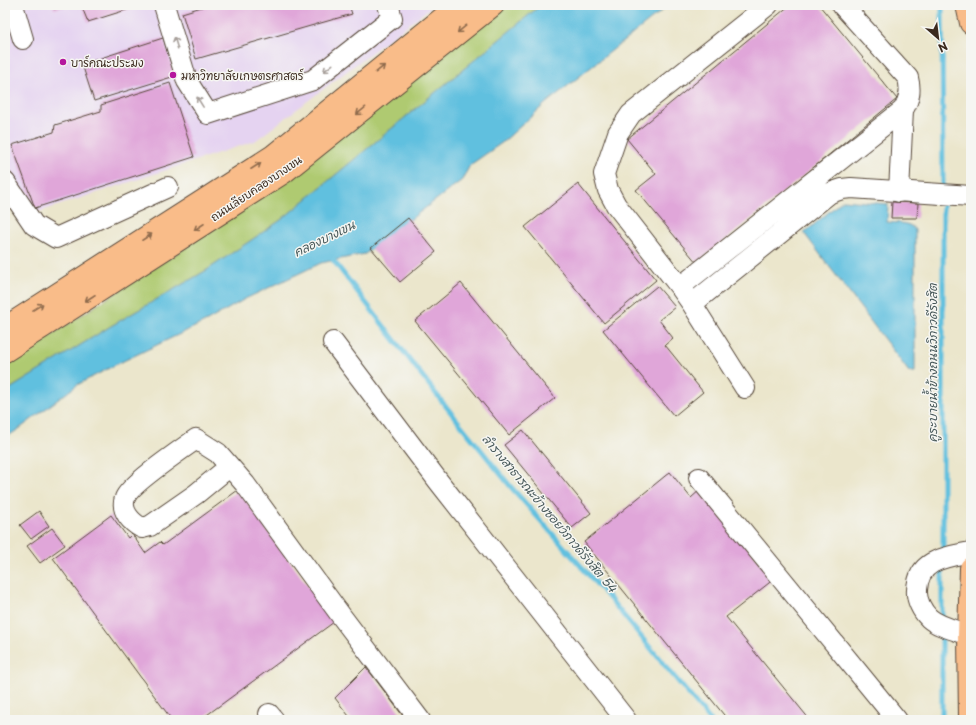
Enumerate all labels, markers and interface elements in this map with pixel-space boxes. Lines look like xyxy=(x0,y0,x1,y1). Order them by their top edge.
north arrow xyxy=(918,18,958,58)
one-way arrow xyxy=(457,25,468,34)
one-way arrow xyxy=(172,37,179,50)
text: N xyxy=(935,38,951,57)
place label: บาร์คณะประมง xyxy=(71,54,144,71)
marker: บาร์คณะประมง xyxy=(58,57,68,67)
one-way arrow xyxy=(323,64,334,72)
one-way arrow xyxy=(375,64,386,73)
place label: มหาวิทยาลัยเกษตรศาสตร์ xyxy=(181,67,304,84)
marker: มหาวิทยาลัยเกษตรศาสตร์ xyxy=(168,70,178,80)
one-way arrow xyxy=(196,97,205,108)
one-way arrow xyxy=(355,106,366,115)
street label: ถนนเลียบคลองบางเขน xyxy=(207,151,306,225)
one-way arrow xyxy=(251,162,262,171)
water label: คลองบางเขน xyxy=(290,215,358,261)
one-way arrow xyxy=(194,223,205,231)
one-way arrow xyxy=(141,233,152,241)
water label: คูระบายน้ำข้างถนนวิภาวดีรังสิต xyxy=(922,283,942,443)
one-way arrow xyxy=(84,294,95,302)
one-way arrow xyxy=(32,303,44,311)
water label: ลำรางสาธารณะข้างซอยวิภาวดีรังสิต 54 xyxy=(478,430,622,597)

